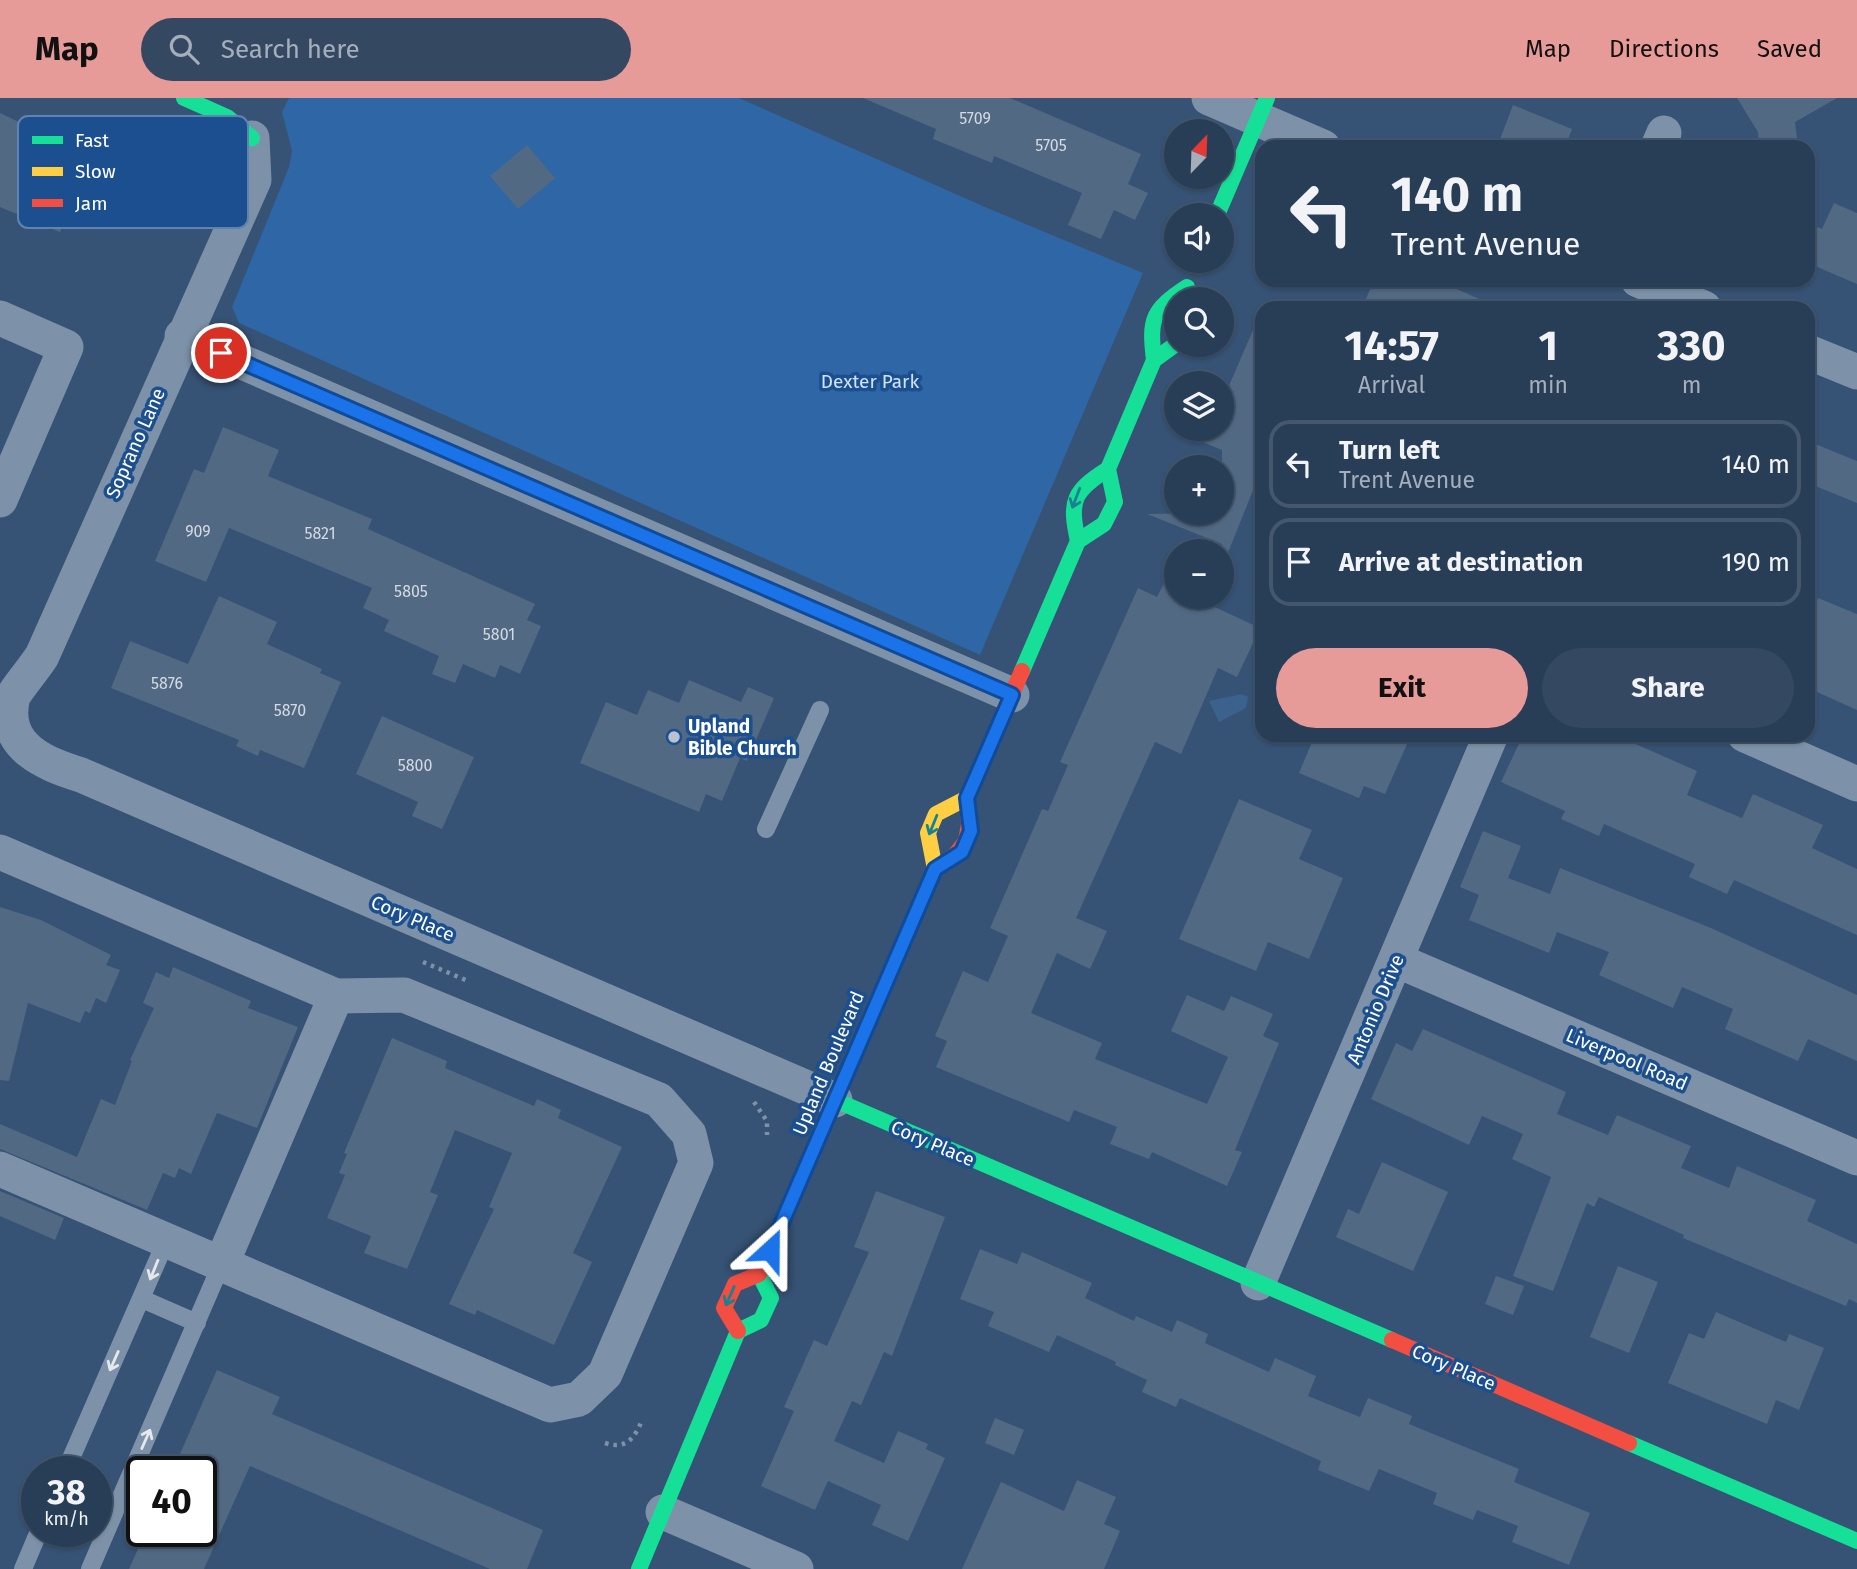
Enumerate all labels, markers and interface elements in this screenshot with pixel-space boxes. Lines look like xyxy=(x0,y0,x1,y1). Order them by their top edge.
search box xyxy=(141,18,631,81)
text: Map xyxy=(35,29,99,69)
icon: search xyxy=(165,30,203,68)
text: Search here xyxy=(221,34,360,65)
text: Map xyxy=(1525,35,1571,63)
text: Directions xyxy=(1609,35,1719,63)
text: Saved xyxy=(1757,35,1822,63)
house number: 5709 xyxy=(959,109,991,128)
legend xyxy=(18,116,248,228)
north arrow xyxy=(1164,119,1234,189)
map controls xyxy=(1164,119,1234,609)
text: Fast xyxy=(75,129,109,152)
house number: 5705 xyxy=(1035,136,1067,155)
text: Slow xyxy=(75,160,116,183)
text: 140 m xyxy=(1391,165,1523,224)
icon: left xyxy=(1276,168,1367,259)
text: Jam xyxy=(75,192,107,215)
button: sound xyxy=(1164,203,1234,273)
text: Trent Avenue xyxy=(1391,225,1580,263)
button: search xyxy=(1164,287,1234,357)
text: 14:57 xyxy=(1344,321,1439,371)
text: 1 xyxy=(1538,321,1558,371)
text: 330 xyxy=(1657,321,1726,371)
pin xyxy=(191,323,251,383)
icon: arrive xyxy=(202,334,240,372)
park label: Dexter Park xyxy=(821,370,919,393)
button: layers xyxy=(1164,371,1234,441)
text: Arrival xyxy=(1358,371,1425,399)
text: min xyxy=(1528,371,1568,399)
text: m xyxy=(1682,371,1701,399)
street label: Soprano Lane xyxy=(101,385,170,502)
text: Turn left xyxy=(1339,435,1440,466)
icon: left xyxy=(1280,445,1318,483)
text: 140 m xyxy=(1721,449,1790,480)
button: + xyxy=(1164,455,1234,525)
text: Trent Avenue xyxy=(1339,466,1475,494)
one-way arrow xyxy=(1068,486,1081,508)
house number: 909 xyxy=(185,522,211,541)
house number: 5821 xyxy=(304,524,336,543)
button: − xyxy=(1164,539,1234,609)
icon: arrive xyxy=(1280,543,1318,581)
text: Arrive at destination xyxy=(1339,547,1583,578)
text: 190 m xyxy=(1721,547,1790,578)
house number: 5805 xyxy=(394,582,428,601)
house number: 5801 xyxy=(483,625,515,644)
button: Exit xyxy=(1276,648,1528,728)
button: Share xyxy=(1542,648,1794,728)
house number: 5876 xyxy=(151,674,183,693)
house number: 5870 xyxy=(274,701,306,720)
place label: Upland Bible Church xyxy=(688,715,797,760)
marker: Upland Bible Church xyxy=(666,729,682,745)
house number: 5800 xyxy=(398,756,432,775)
one-way arrow xyxy=(925,813,938,835)
street label: Cory Place xyxy=(367,891,458,946)
street label: Antonio Drive xyxy=(1342,951,1409,1067)
street label: Upland Boulevard xyxy=(788,988,869,1139)
street label: Liverpool Road xyxy=(1563,1024,1691,1095)
street label: Cory Place xyxy=(887,1116,978,1171)
position arrow xyxy=(733,1213,807,1287)
one-way arrow xyxy=(147,1258,160,1280)
one-way arrow xyxy=(723,1285,736,1307)
street label: Cory Place xyxy=(1408,1340,1499,1395)
one-way arrow xyxy=(107,1350,120,1371)
one-way arrow xyxy=(141,1429,154,1450)
speed limit sign: 40 xyxy=(126,1456,217,1547)
text: 38 xyxy=(47,1471,86,1513)
text: km/h xyxy=(44,1508,89,1530)

